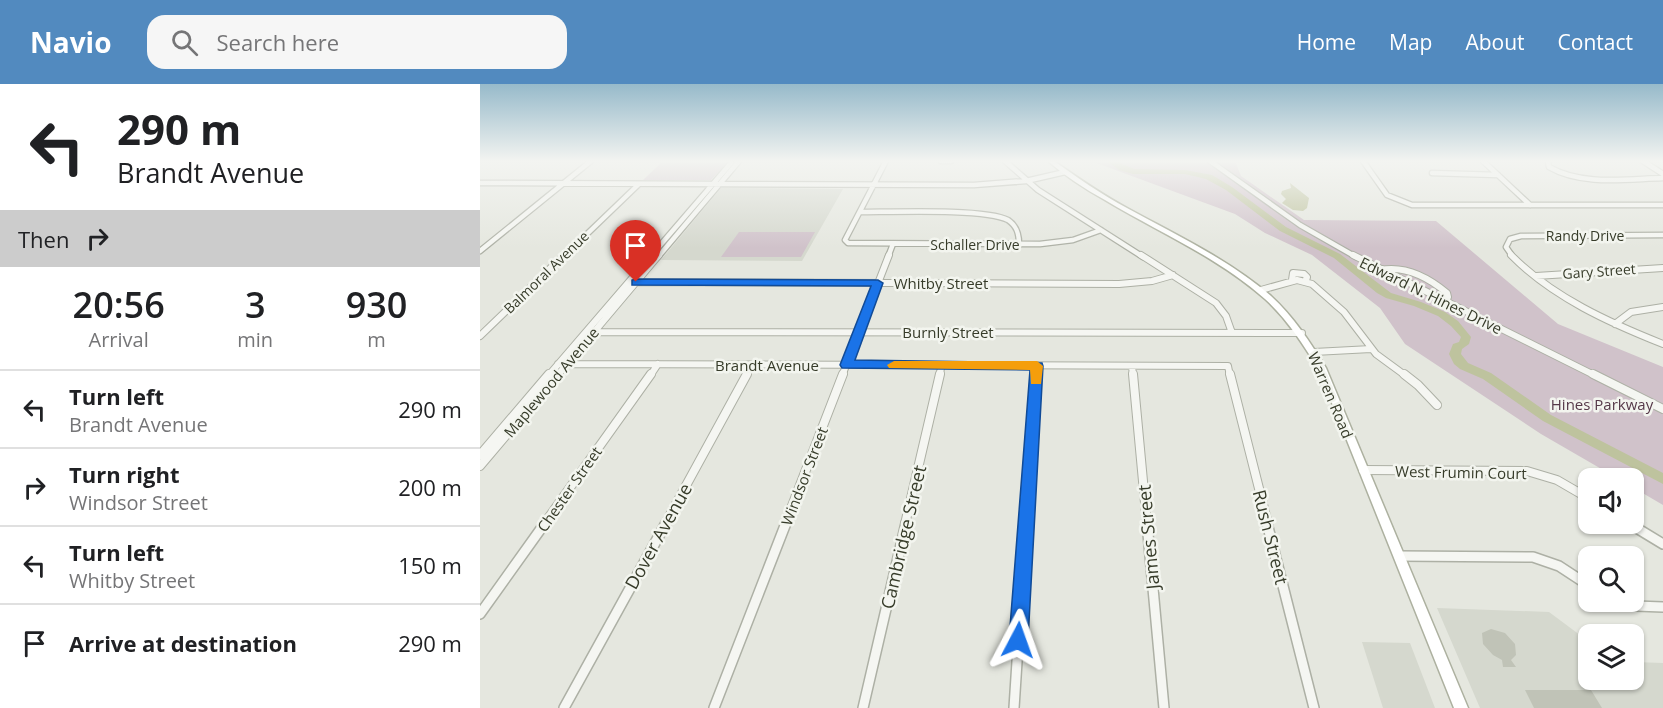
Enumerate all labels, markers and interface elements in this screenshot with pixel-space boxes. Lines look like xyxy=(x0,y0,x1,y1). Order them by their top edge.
search box xyxy=(147,15,567,69)
text: Navio xyxy=(30,23,111,61)
icon: search xyxy=(168,26,201,59)
text: Search here xyxy=(216,27,339,57)
text: Home xyxy=(1297,28,1356,56)
text: Map xyxy=(1389,28,1432,56)
text: About xyxy=(1465,28,1525,56)
text: Contact xyxy=(1558,28,1633,56)
text: 290 m xyxy=(117,100,241,157)
icon: left xyxy=(18,108,96,186)
text: Brandt Avenue xyxy=(117,154,304,191)
pin xyxy=(610,220,661,282)
icon: right xyxy=(81,222,114,255)
text: Then xyxy=(18,224,69,254)
street label: Balmoral Avenue xyxy=(499,226,593,317)
street label: Randy Drive xyxy=(1546,226,1624,245)
icon: arrive xyxy=(619,229,652,262)
street label: Schaller Drive xyxy=(930,235,1020,254)
street label: Edward N. Hines Drive xyxy=(1356,252,1506,338)
street label: Gary Street xyxy=(1562,259,1636,283)
street label: Whitby Street xyxy=(894,273,988,293)
text: 20:56 xyxy=(73,280,165,329)
text: 3 xyxy=(245,280,266,329)
text: 930 xyxy=(346,280,407,329)
street label: Burnly Street xyxy=(902,322,994,342)
street label: Maplewood Avenue xyxy=(499,323,603,441)
text: Arrival xyxy=(89,326,149,353)
text: min xyxy=(237,326,273,353)
text: m xyxy=(367,326,386,353)
street label: Warren Road xyxy=(1304,349,1358,441)
street label: Brandt Avenue xyxy=(715,355,819,375)
text: Turn left xyxy=(69,381,164,411)
icon: left xyxy=(18,393,51,426)
text: 290 m xyxy=(398,394,462,424)
park label: Hines Parkway xyxy=(1551,394,1654,414)
text: Brandt Avenue xyxy=(69,411,208,438)
street label: Windsor Street xyxy=(776,424,832,528)
street label: Chester Street xyxy=(532,442,606,536)
text: Turn right xyxy=(69,459,180,489)
street label: West Frumin Court xyxy=(1395,461,1527,483)
street label: Cambridge Street xyxy=(875,463,931,611)
map controls xyxy=(1578,468,1644,690)
button: sound xyxy=(1578,468,1644,534)
icon: right xyxy=(18,471,51,504)
text: 200 m xyxy=(398,472,462,502)
street label: Dover Avenue xyxy=(619,479,697,593)
street label: James Street xyxy=(1131,484,1165,592)
street label: Rush Street xyxy=(1248,487,1294,587)
text: Windsor Street xyxy=(69,489,208,516)
text: Turn left xyxy=(69,537,164,567)
button: search xyxy=(1578,546,1644,612)
icon: left xyxy=(18,549,51,582)
text: 150 m xyxy=(398,550,462,580)
text: Whitby Street xyxy=(69,567,195,594)
position arrow xyxy=(986,608,1050,672)
button: layers xyxy=(1578,624,1644,690)
icon: arrive xyxy=(18,627,51,660)
text: Arrive at destination xyxy=(69,628,297,658)
text: 290 m xyxy=(398,628,462,658)

